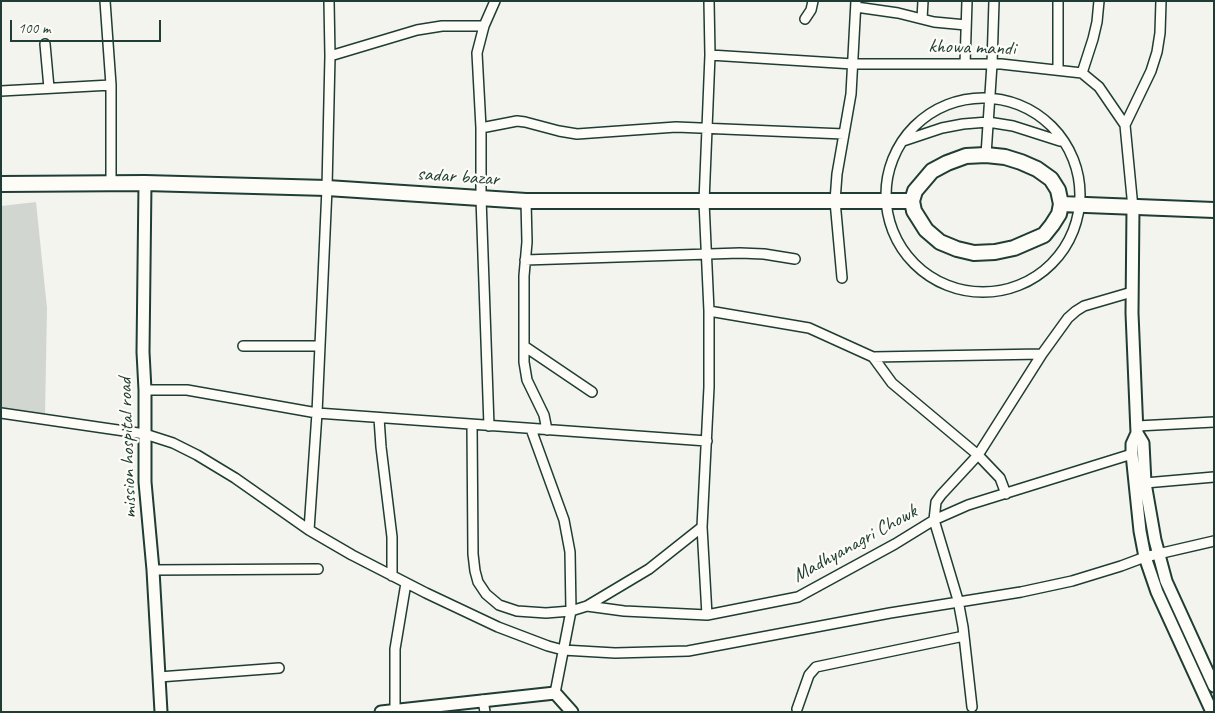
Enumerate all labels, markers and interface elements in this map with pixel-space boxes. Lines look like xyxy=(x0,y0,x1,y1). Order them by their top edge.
scale bar xyxy=(12,10,164,42)
text: 100 m xyxy=(18,19,50,38)
street label: khowa mandi xyxy=(928,34,1016,62)
street label: sadar bazar xyxy=(416,162,500,192)
street label: mission hospital road xyxy=(114,377,142,519)
street label: Madhyanagri Chowk xyxy=(789,500,921,588)

